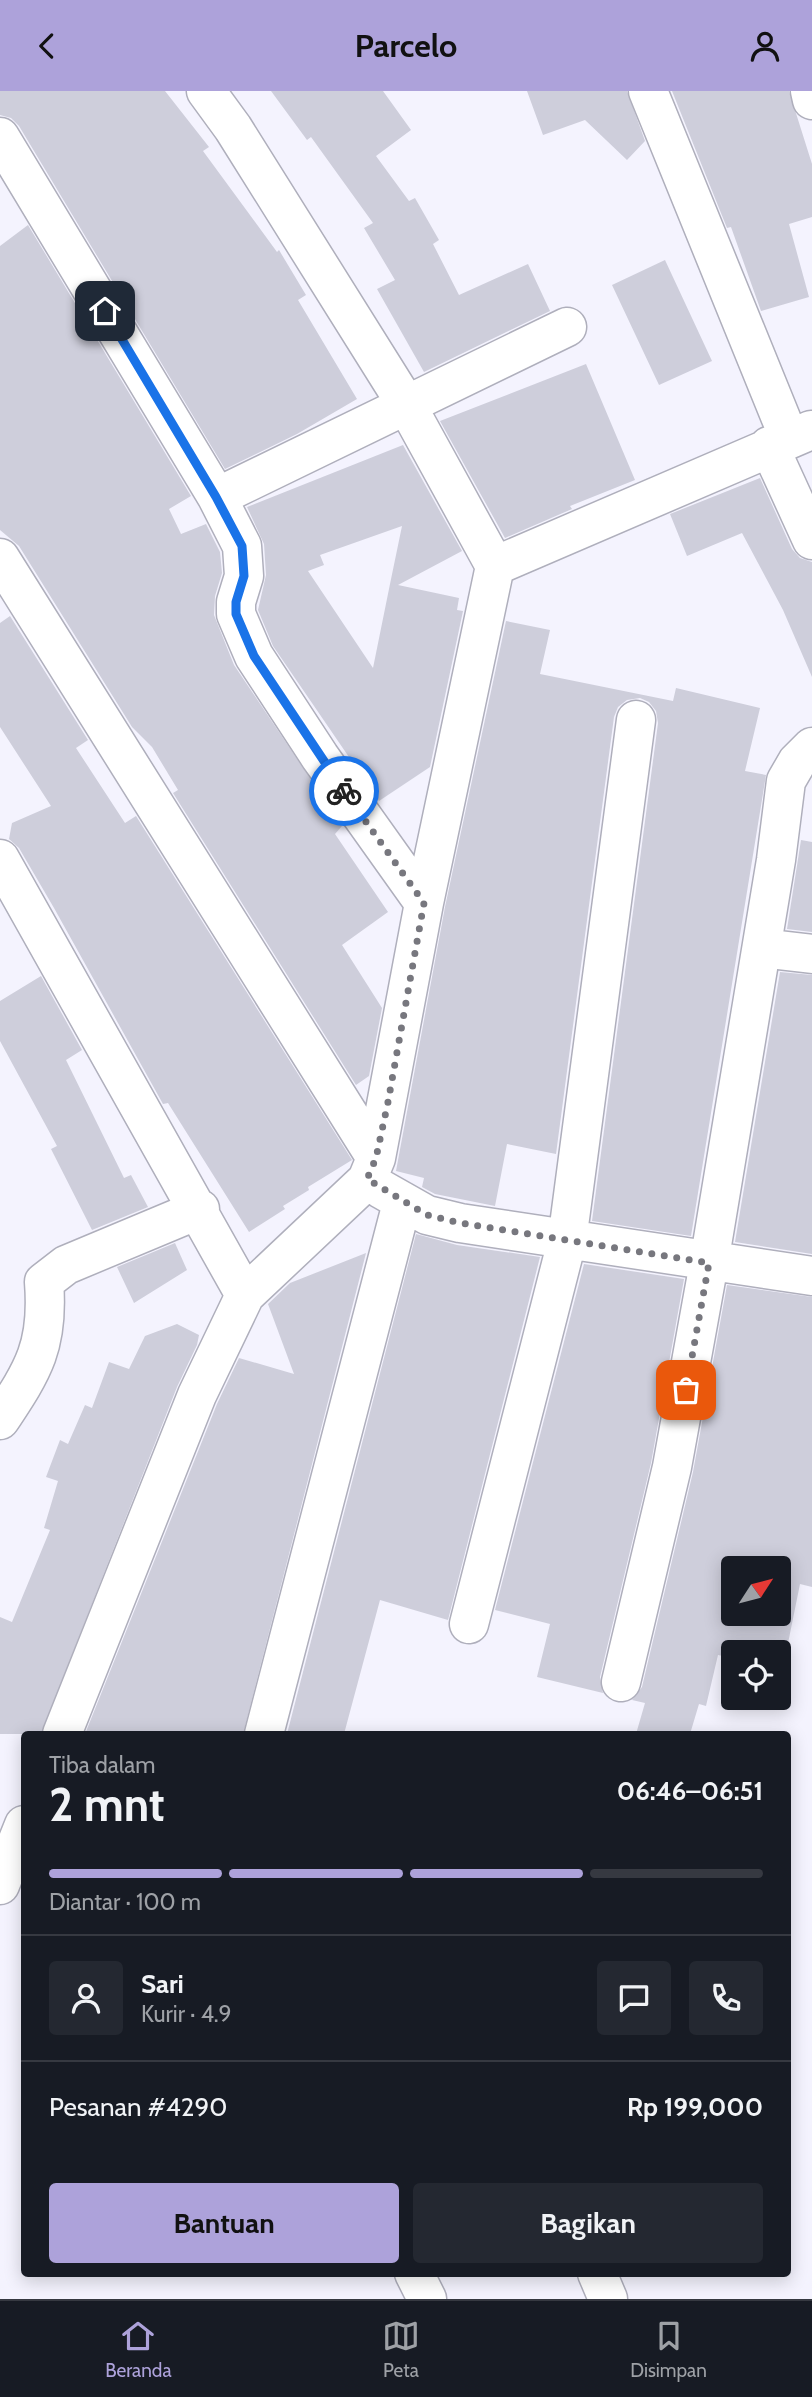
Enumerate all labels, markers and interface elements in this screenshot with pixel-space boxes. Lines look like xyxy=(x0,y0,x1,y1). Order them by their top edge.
text: Parcelo xyxy=(355,26,457,65)
icon: back xyxy=(28,27,66,65)
icon: person xyxy=(746,27,784,65)
pin xyxy=(75,281,135,341)
icon: home xyxy=(86,292,124,330)
courier xyxy=(309,756,379,826)
icon: bike xyxy=(325,772,363,810)
pin xyxy=(656,1360,716,1420)
icon: bag xyxy=(667,1371,705,1409)
north arrow xyxy=(721,1556,791,1626)
map controls xyxy=(721,1556,791,1710)
button: locate xyxy=(721,1640,791,1710)
text: Tiba dalam xyxy=(49,1751,155,1779)
text: 06:46–06:51 xyxy=(617,1775,763,1807)
text: 2 mnt xyxy=(49,1777,165,1833)
text: Diantar · 100 m xyxy=(49,1888,201,1916)
button: person xyxy=(49,1961,123,2035)
button: chat xyxy=(597,1961,671,2035)
button: phone xyxy=(689,1961,763,2035)
text: Sari xyxy=(141,1968,184,2000)
text: Kurir · 4.9 xyxy=(141,2000,232,2028)
text: Pesanan #4290 xyxy=(49,2091,227,2123)
text: Rp 199,000 xyxy=(627,2091,763,2123)
button: Bantuan xyxy=(49,2183,399,2263)
button: Bagikan xyxy=(413,2183,763,2263)
tab: Beranda xyxy=(105,2317,172,2382)
tab: Peta xyxy=(382,2317,420,2382)
tab: Disimpan xyxy=(630,2317,707,2382)

